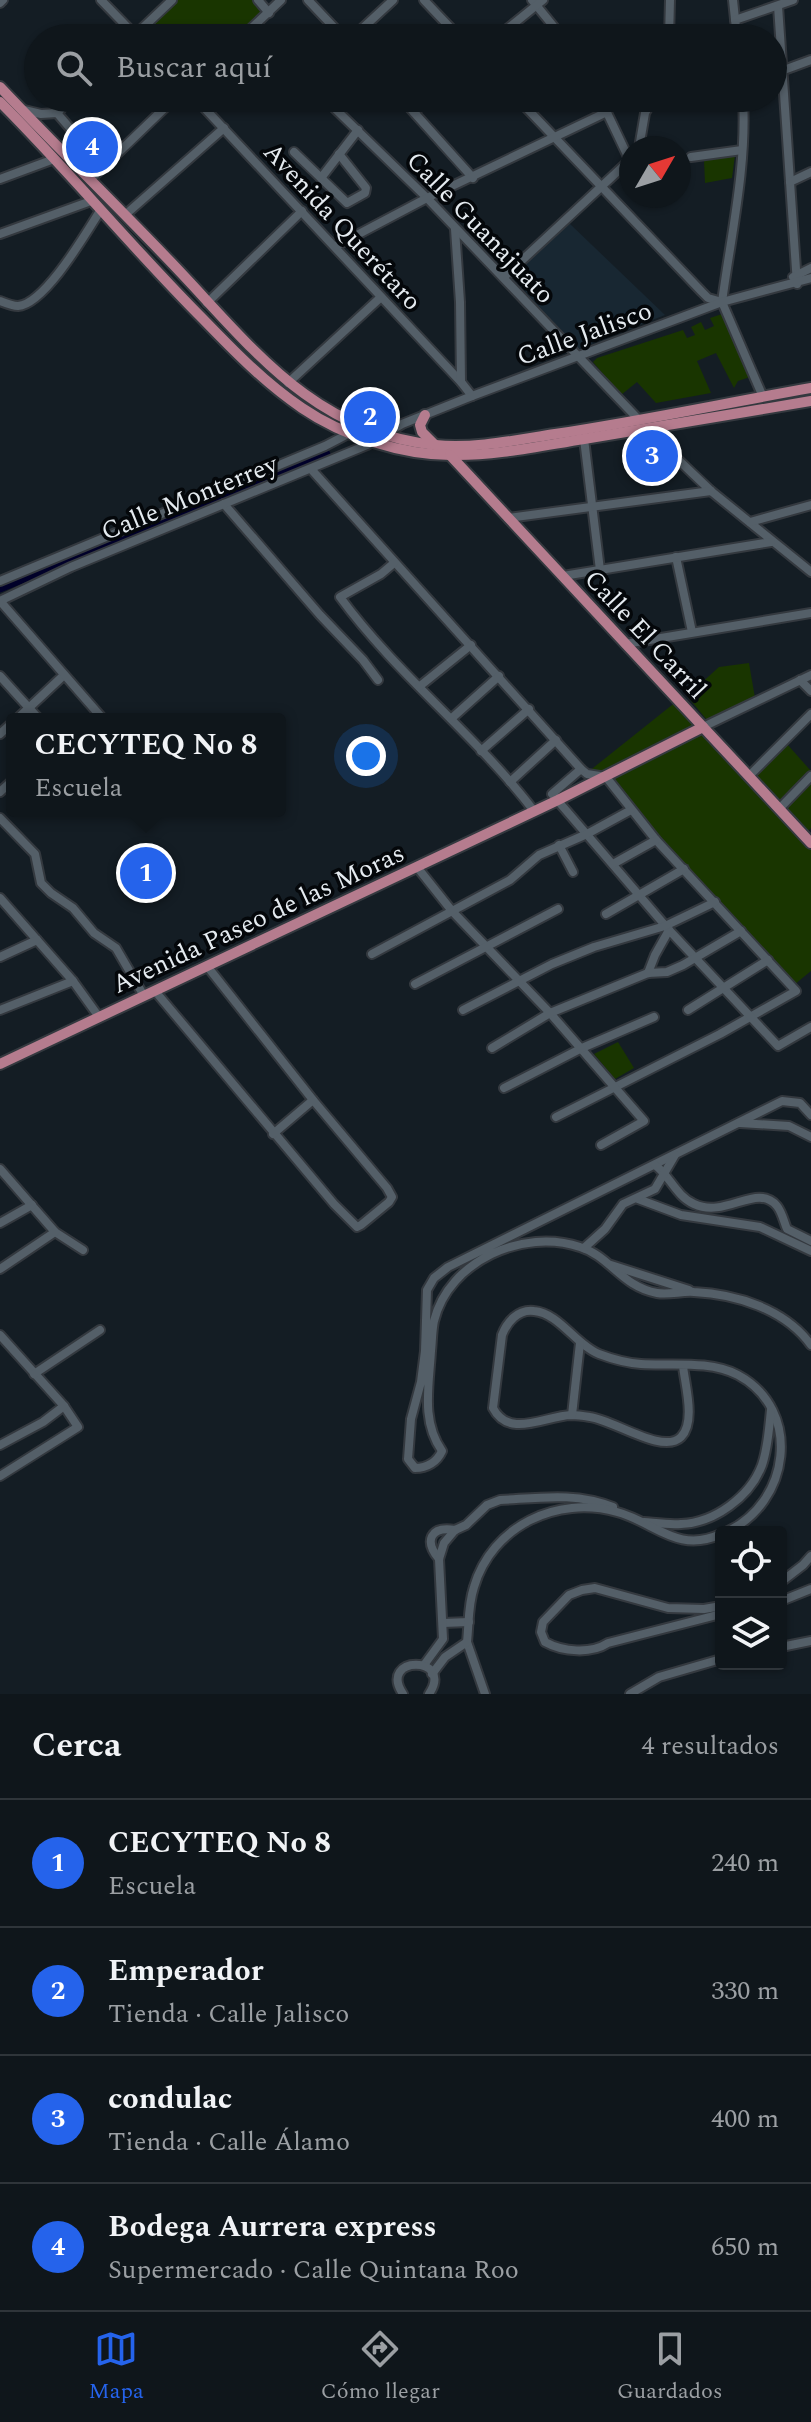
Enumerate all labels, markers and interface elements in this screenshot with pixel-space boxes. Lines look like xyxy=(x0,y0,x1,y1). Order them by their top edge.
search box xyxy=(24,24,787,112)
text: Buscar aquí xyxy=(116,45,272,91)
icon: search xyxy=(52,46,96,90)
pin: 4 xyxy=(66,117,118,177)
street label: Avenida Querétaro xyxy=(253,133,431,320)
north arrow xyxy=(619,136,691,208)
street label: Calle Guanajuato xyxy=(397,142,564,313)
street label: Calle Jalisco xyxy=(511,291,658,377)
pin: 2 xyxy=(344,387,396,447)
pin: 3 xyxy=(626,426,678,486)
street label: Calle Monterrey xyxy=(95,444,285,552)
street label: Calle El Carril xyxy=(574,561,716,709)
popup xyxy=(6,713,286,817)
text: CECYTEQ No 8 xyxy=(34,722,258,768)
your location xyxy=(346,736,386,776)
text: Escuela xyxy=(34,768,123,808)
street label: Avenida Paseo de las Moras xyxy=(106,833,411,1004)
pin: 1 xyxy=(120,843,172,903)
map controls xyxy=(715,1526,787,1670)
button: locate xyxy=(715,1526,787,1598)
button: layers xyxy=(715,1598,787,1670)
text: Cerca xyxy=(32,1720,121,1772)
text: 4 resultados xyxy=(641,1726,779,1766)
text: CECYTEQ No 8 xyxy=(108,1820,331,1866)
text: 1 xyxy=(51,1843,65,1883)
text: 240 m xyxy=(711,1843,779,1883)
text: Escuela xyxy=(108,1866,196,1906)
text: Emperador xyxy=(108,1948,263,1994)
text: 2 xyxy=(51,1971,65,2011)
text: 330 m xyxy=(711,1971,779,2011)
text: Tienda · Calle Jalisco xyxy=(108,1994,349,2034)
text: condulac xyxy=(108,2076,232,2122)
text: 3 xyxy=(51,2099,65,2139)
text: 400 m xyxy=(711,2099,779,2139)
text: Tienda · Calle Álamo xyxy=(108,2122,350,2162)
text: Bodega Aurrera express xyxy=(108,2204,437,2250)
text: 4 xyxy=(51,2227,65,2267)
text: 650 m xyxy=(711,2227,779,2267)
text: Supermercado · Calle Quintana Roo xyxy=(108,2250,519,2290)
tab: Mapa xyxy=(89,2327,144,2408)
tab: Cómo llegar xyxy=(321,2327,440,2408)
tab: Guardados xyxy=(617,2327,722,2408)

